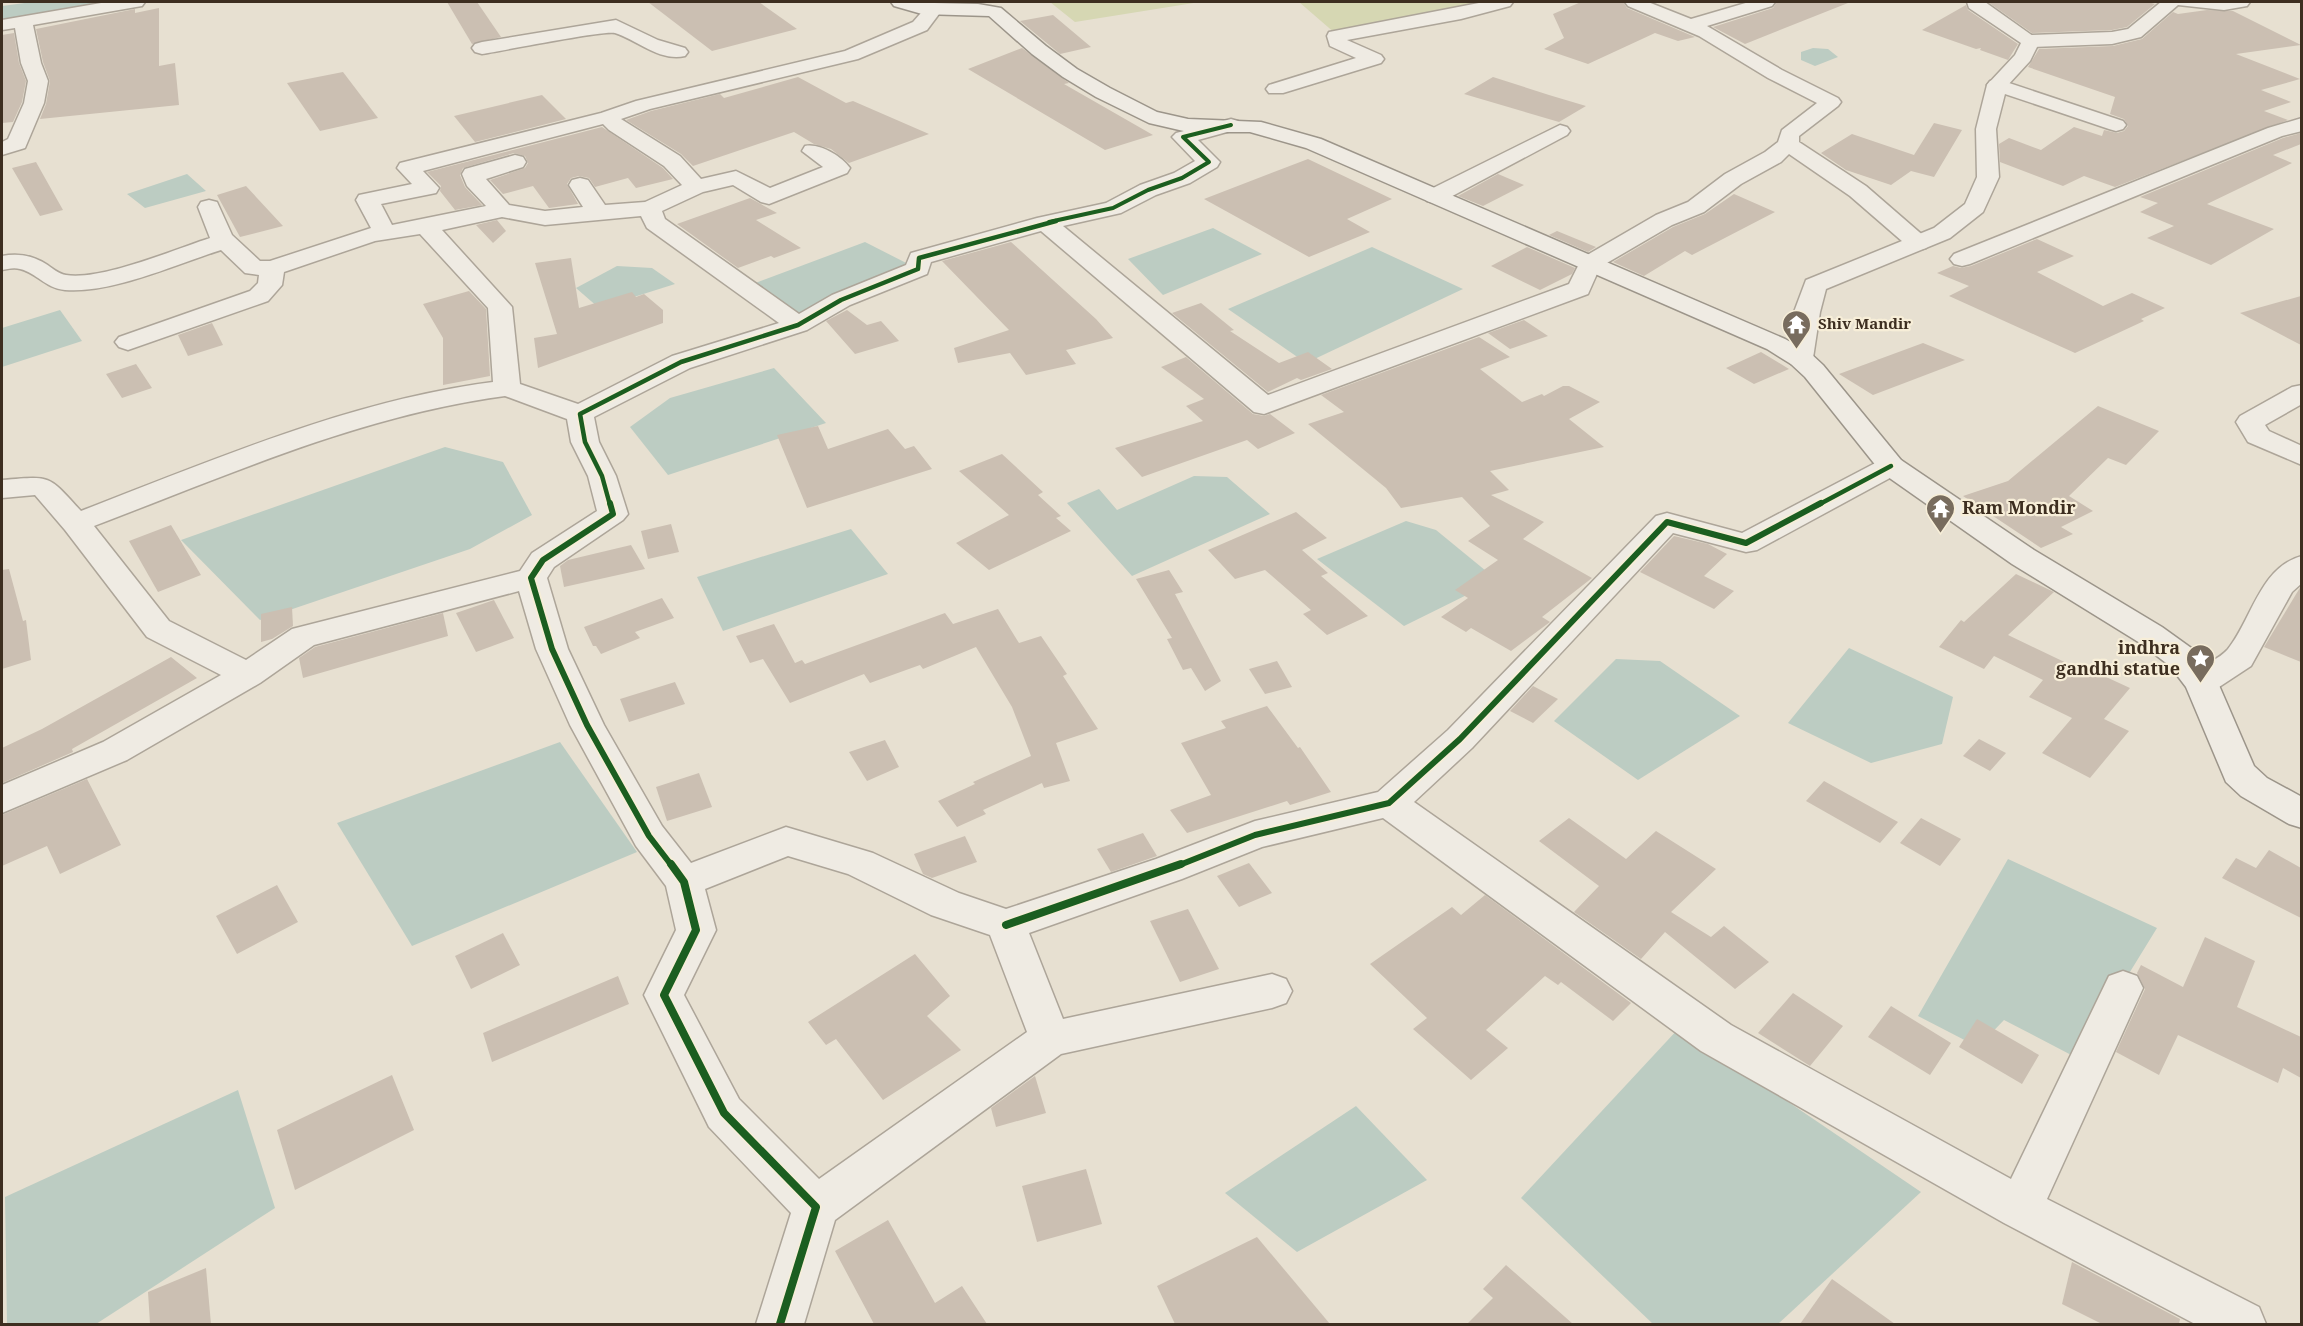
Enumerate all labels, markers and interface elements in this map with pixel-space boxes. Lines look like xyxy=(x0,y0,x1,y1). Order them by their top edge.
temple icon: Shiv Mandir xyxy=(1781,308,1813,350)
place label: Shiv Mandir xyxy=(1818,313,1911,333)
temple icon: Ram Mondir xyxy=(1925,492,1957,534)
place label: Ram Mondir xyxy=(1962,495,2076,519)
place label: indhra gandhi statue xyxy=(2056,635,2180,680)
place icon: indhra gandhi statue xyxy=(2185,642,2217,684)

